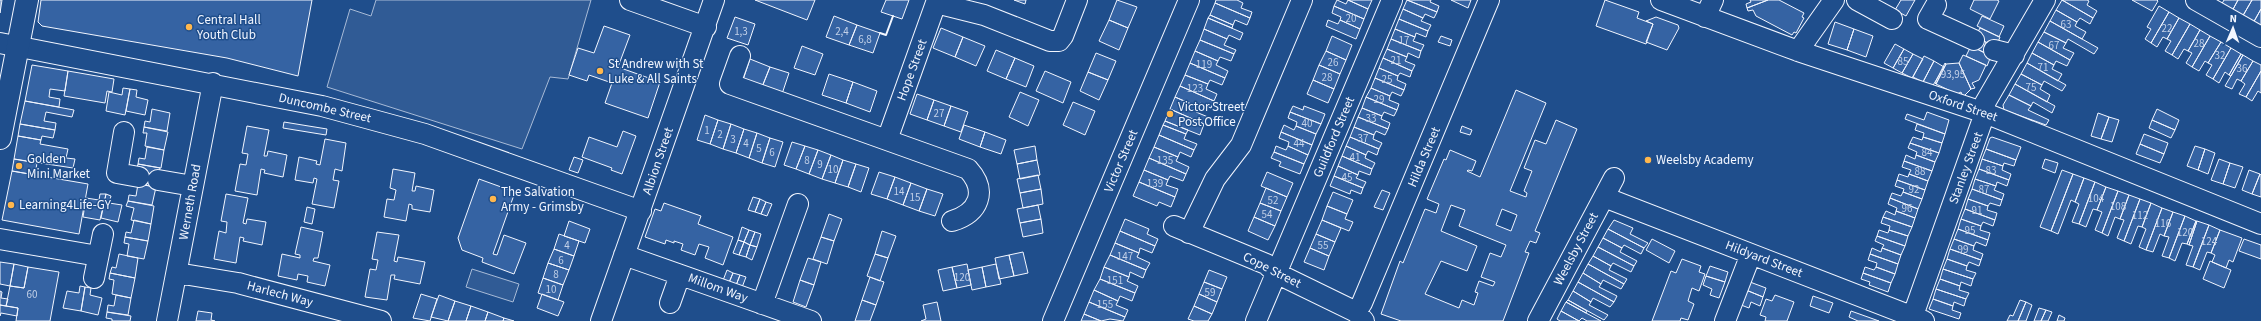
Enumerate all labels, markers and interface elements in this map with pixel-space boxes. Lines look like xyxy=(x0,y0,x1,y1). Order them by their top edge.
north arrow xyxy=(2213,8,2253,48)
place label: Central Hall Youth Club xyxy=(196,11,261,44)
house number: 20 xyxy=(1346,11,1356,26)
text: N xyxy=(2229,11,2237,26)
house number: 63 xyxy=(2061,17,2071,32)
house number: 22 xyxy=(2162,21,2172,36)
marker: Central Hall Youth Club xyxy=(184,22,194,32)
house number: 1,3 xyxy=(734,24,748,39)
house number: 2,4 xyxy=(835,24,849,39)
house number: 6,8 xyxy=(858,32,872,47)
house number: 17 xyxy=(1399,33,1409,48)
street label: Hope Street xyxy=(893,36,932,103)
house number: 28 xyxy=(2194,36,2205,51)
house number: 67 xyxy=(2049,38,2059,53)
house number: 32 xyxy=(2215,48,2225,63)
house number: 21 xyxy=(1391,53,1401,68)
house number: 85 xyxy=(1898,54,1908,69)
place label: St Andrew with St Luke & All Saints xyxy=(608,55,704,88)
house number: 26 xyxy=(1328,55,1339,70)
house number: 119 xyxy=(1196,57,1212,72)
house number: 71 xyxy=(2038,60,2048,75)
house number: 36 xyxy=(2237,61,2248,76)
marker: St Andrew with St Luke & All Saints xyxy=(595,66,605,76)
house number: 93,95 xyxy=(1941,67,1965,82)
house number: 28 xyxy=(1322,70,1333,85)
house number: 25 xyxy=(1382,72,1392,87)
house number: 75 xyxy=(2026,80,2036,95)
house number: 123 xyxy=(1187,81,1203,96)
street label: Oxford Street xyxy=(1926,86,2000,126)
street label: Duncombe Street xyxy=(277,89,374,128)
house number: 29 xyxy=(1374,92,1384,107)
street label: Guildford Street xyxy=(1309,93,1359,180)
place label: Victor Street Post Office xyxy=(1178,98,1245,131)
house number: 27 xyxy=(934,106,944,121)
marker: Victor Street Post Office xyxy=(1165,109,1175,119)
house number: 33 xyxy=(1366,111,1376,126)
house number: 40 xyxy=(1302,116,1312,131)
house number: 1 xyxy=(704,123,710,138)
street label: Albion Street xyxy=(638,124,678,197)
street label: Hilda Street xyxy=(1403,124,1445,190)
street label: Victor Street xyxy=(1100,126,1143,195)
house number: 2 xyxy=(717,127,723,142)
street label: Stanley Street xyxy=(1945,129,1988,207)
house number: 37 xyxy=(1358,131,1368,146)
house number: 3 xyxy=(730,132,736,147)
house number: 4 xyxy=(743,136,749,151)
house number: 44 xyxy=(1294,136,1305,151)
house number: 5 xyxy=(756,141,762,156)
house number: 6 xyxy=(769,145,775,160)
house number: 84 xyxy=(1922,145,1933,160)
place label: Golden Mini Market xyxy=(27,150,91,183)
house number: 41 xyxy=(1350,150,1360,165)
place label: Weelsby Academy xyxy=(1656,151,1754,169)
house number: 8 xyxy=(804,153,810,168)
house number: 135 xyxy=(1157,153,1173,168)
marker: Weelsby Academy xyxy=(1643,155,1653,165)
house number: 9 xyxy=(817,157,823,172)
marker: Golden Mini Market xyxy=(14,161,24,171)
house number: 10 xyxy=(828,162,838,177)
street label: Werneth Road xyxy=(174,163,206,241)
house number: 83 xyxy=(1986,163,1996,178)
house number: 88 xyxy=(1915,164,1926,179)
house number: 45 xyxy=(1342,170,1352,185)
house number: 139 xyxy=(1147,176,1163,191)
house number: 92 xyxy=(1909,182,1919,197)
house number: 87 xyxy=(1979,182,1989,197)
place label: The Salvation Army - Grimsby xyxy=(501,183,584,216)
house number: 14 xyxy=(894,184,905,199)
house number: 15 xyxy=(910,190,920,205)
house number: 104 xyxy=(2088,191,2105,206)
house number: 52 xyxy=(1268,193,1278,208)
marker: The Salvation Army - Grimsby xyxy=(488,194,498,204)
place label: Learning4Life-GY xyxy=(19,196,112,214)
house number: 108 xyxy=(2110,199,2127,214)
marker: Learning4Life-GY xyxy=(6,200,16,210)
house number: 96 xyxy=(1902,201,1913,216)
house number: 91 xyxy=(1972,203,1982,218)
house number: 54 xyxy=(1262,207,1273,222)
house number: 112 xyxy=(2132,208,2148,223)
street label: Weelsby Street xyxy=(1549,209,1603,289)
house number: 116 xyxy=(2155,216,2172,231)
house number: 95 xyxy=(1965,223,1975,238)
house number: 120 xyxy=(2177,225,2193,240)
house number: 124 xyxy=(2201,234,2218,249)
street label: Hildyard Street xyxy=(1723,236,1806,282)
house number: 4 xyxy=(564,238,570,253)
house number: 55 xyxy=(1318,238,1328,253)
house number: 99 xyxy=(1958,242,1968,257)
street label: Cope Street xyxy=(1240,248,1305,293)
house number: 147 xyxy=(1117,249,1133,264)
house number: 6 xyxy=(558,253,564,268)
house number: 8 xyxy=(553,267,559,282)
street label: Millom Way xyxy=(686,269,750,307)
house number: 120 xyxy=(954,270,970,285)
house number: 151 xyxy=(1107,273,1123,288)
street label: Harlech Way xyxy=(245,277,315,311)
house number: 10 xyxy=(546,282,556,297)
house number: 59 xyxy=(1205,285,1215,300)
house number: 60 xyxy=(27,287,37,302)
house number: 155 xyxy=(1097,297,1113,312)

